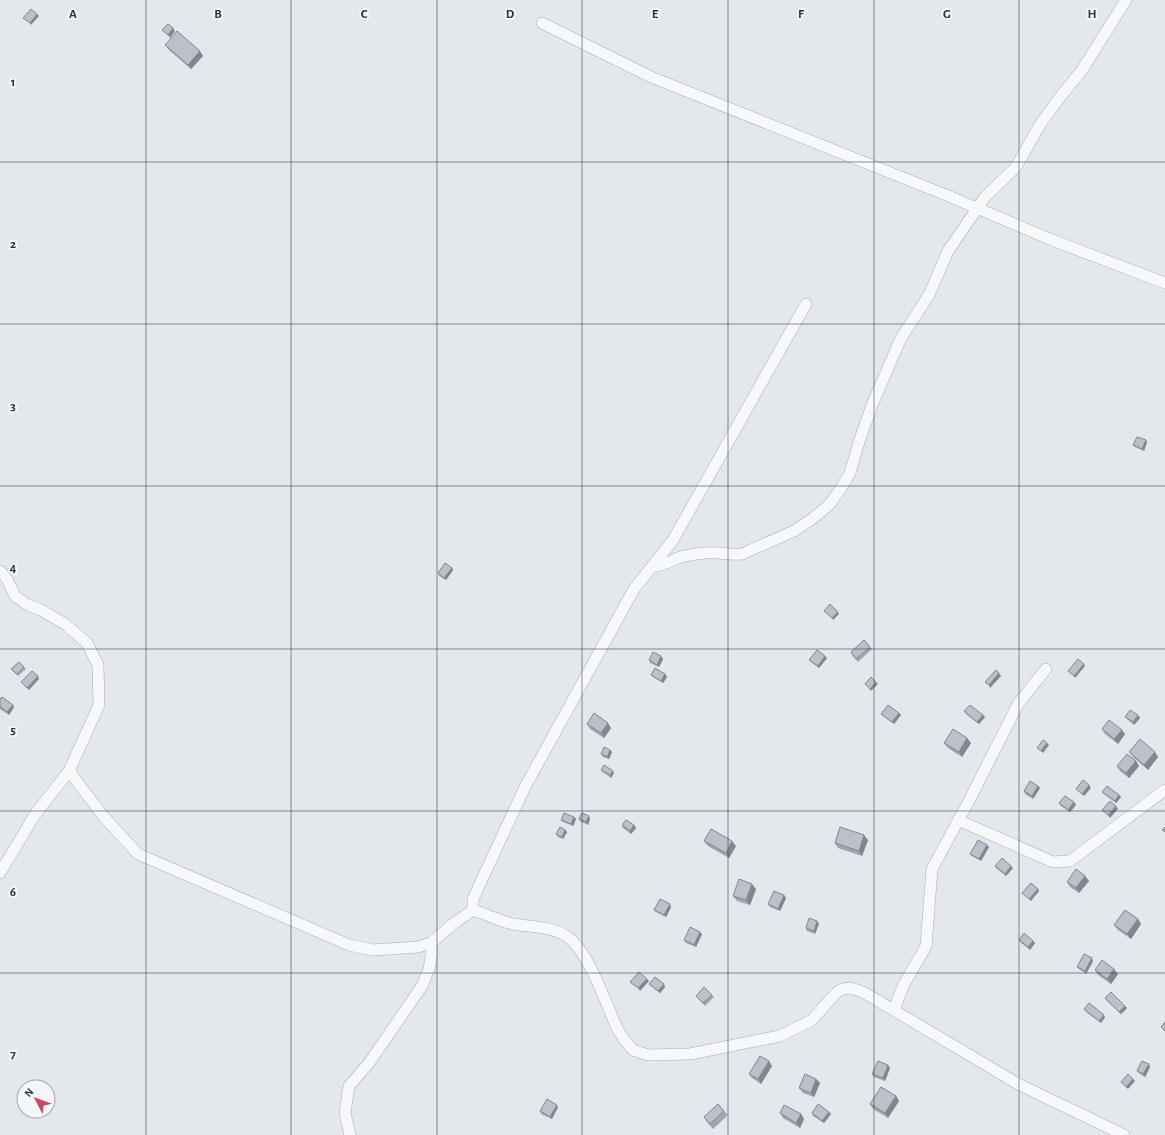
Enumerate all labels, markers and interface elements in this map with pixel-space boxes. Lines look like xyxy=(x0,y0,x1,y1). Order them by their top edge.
text: A xyxy=(69,8,77,21)
text: B xyxy=(214,8,222,21)
text: C xyxy=(361,8,368,21)
text: D xyxy=(506,8,515,21)
text: E xyxy=(652,8,659,21)
text: F xyxy=(798,8,805,21)
text: G xyxy=(943,8,951,21)
text: H xyxy=(1087,8,1097,21)
text: 1 xyxy=(11,76,15,89)
text: 2 xyxy=(10,238,16,251)
text: 3 xyxy=(10,400,16,413)
text: 4 xyxy=(10,562,17,575)
text: 5 xyxy=(10,724,16,737)
text: 6 xyxy=(10,886,16,899)
text: 7 xyxy=(10,1048,16,1061)
north arrow xyxy=(16,1079,56,1119)
text: N xyxy=(22,1086,36,1099)

